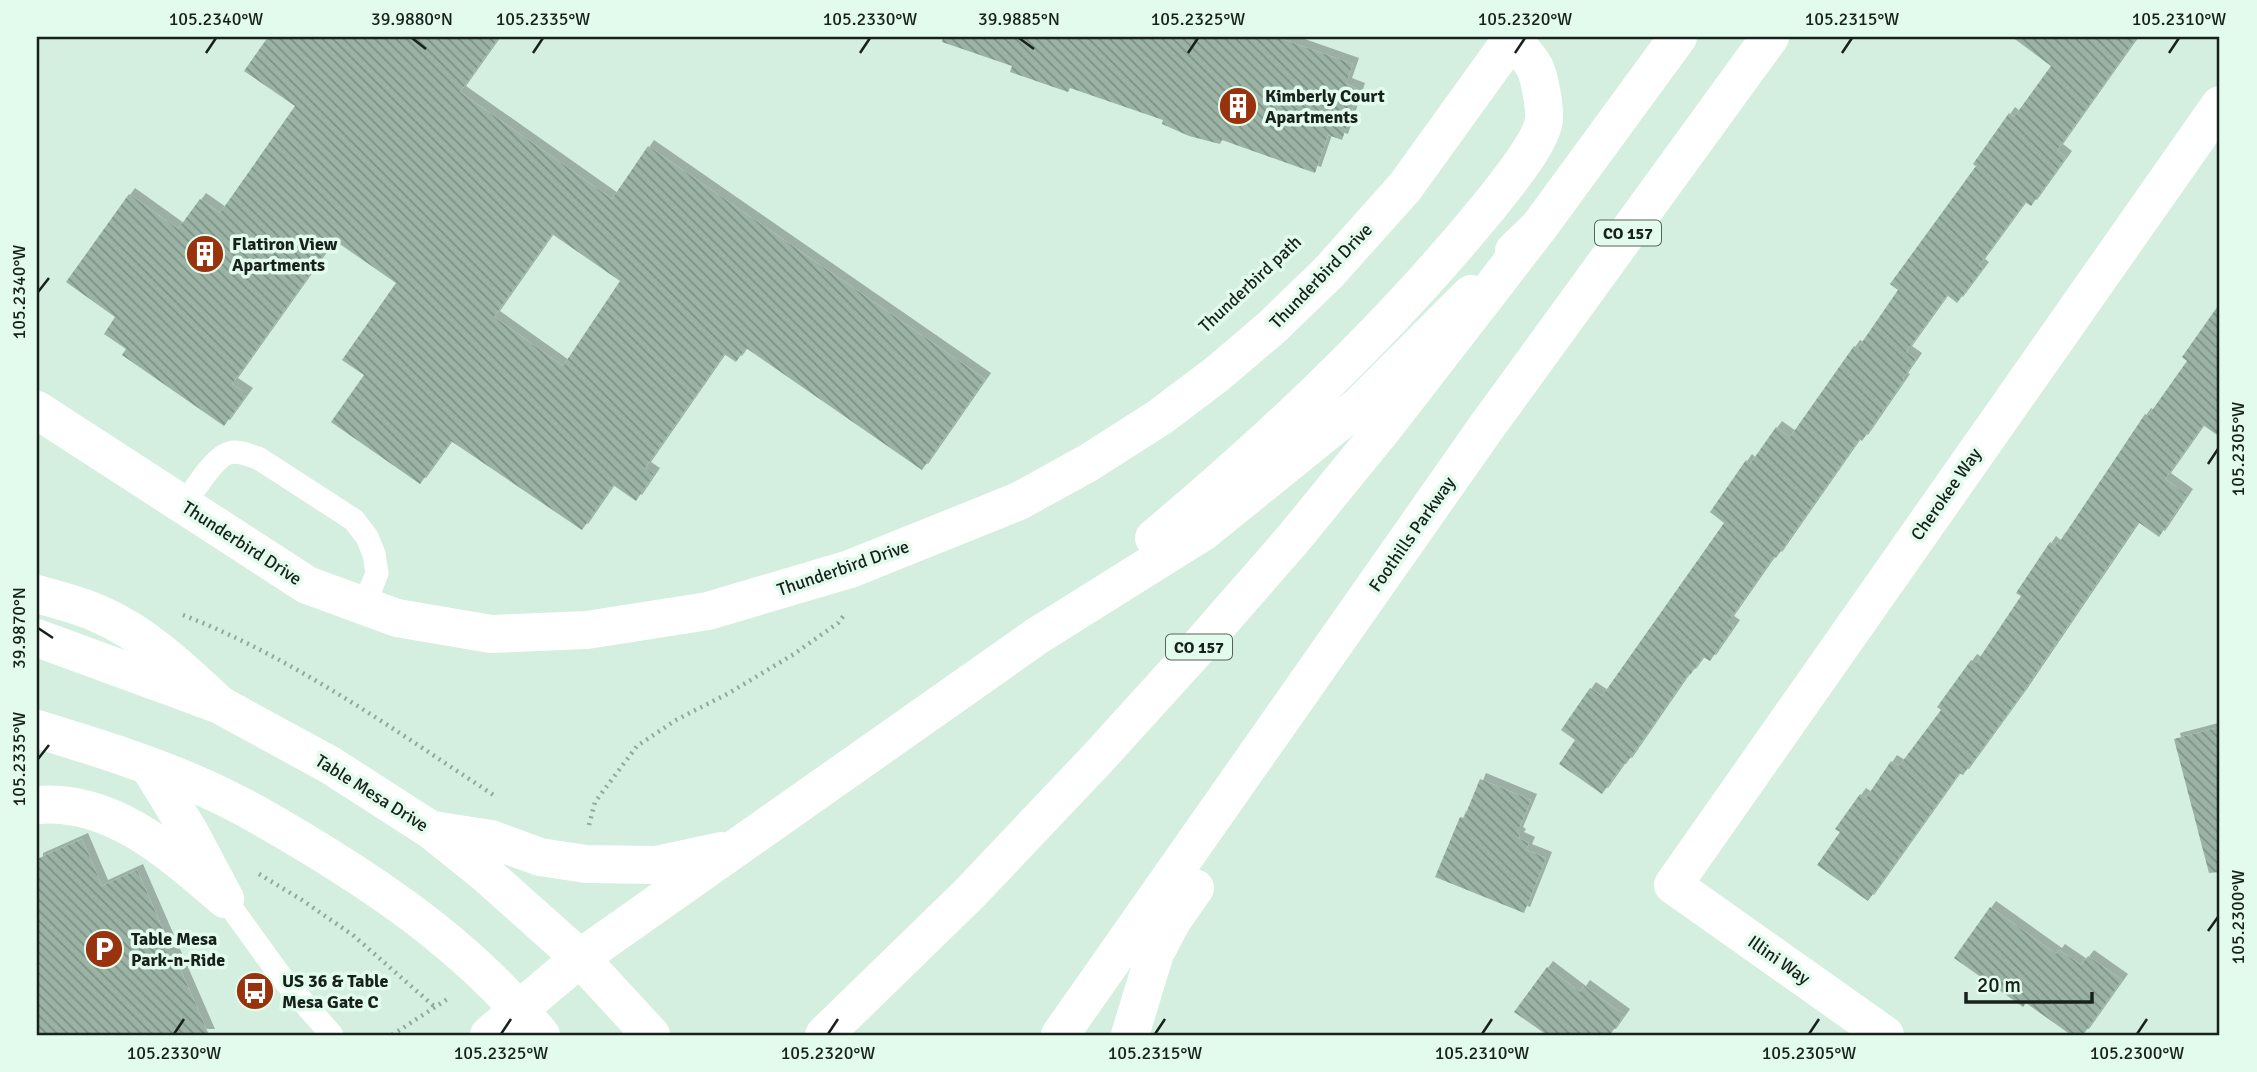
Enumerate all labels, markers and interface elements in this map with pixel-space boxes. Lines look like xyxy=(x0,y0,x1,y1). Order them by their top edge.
text: 105.2340°W xyxy=(169,8,263,30)
text: 39.9880°N xyxy=(371,8,453,30)
text: 105.2335°W xyxy=(496,8,590,30)
text: 105.2330°W xyxy=(823,8,917,30)
text: 39.9885°N xyxy=(978,8,1060,30)
text: 105.2325°W xyxy=(1151,8,1245,30)
text: 105.2320°W xyxy=(1478,8,1572,30)
text: 105.2315°W xyxy=(1805,8,1899,30)
text: 105.2310°W xyxy=(2132,8,2226,30)
building icon: Kimberly Court Apartments xyxy=(1217,85,1259,127)
place label: Kimberly Court Apartments xyxy=(1265,85,1385,128)
street label: Thunderbird Drive xyxy=(1265,219,1377,333)
road number: CO 157 xyxy=(1595,220,1661,246)
street label: Thunderbird path xyxy=(1194,231,1306,337)
building icon: Flatiron View Apartments xyxy=(184,233,226,275)
place label: Flatiron View Apartments xyxy=(232,233,338,276)
text: 105.2340°W xyxy=(8,245,30,339)
text: 105.2305°W xyxy=(2227,402,2249,496)
street label: Cherokee Way xyxy=(1906,443,1986,545)
street label: Foothills Parkway xyxy=(1364,472,1460,596)
street label: Thunderbird Drive xyxy=(178,496,306,590)
street label: Thunderbird Drive xyxy=(774,535,912,601)
text: 39.9870°N xyxy=(8,587,30,669)
road number: CO 157 xyxy=(1166,634,1232,660)
text: 105.2335°W xyxy=(8,712,30,806)
street label: Table Mesa Drive xyxy=(311,749,433,837)
text: 105.2300°W xyxy=(2227,870,2249,964)
parking icon: Table Mesa Park-n-Ride xyxy=(83,928,125,970)
place label: Table Mesa Park-n-Ride xyxy=(131,928,225,971)
street label: Illini Way xyxy=(1744,931,1815,990)
scale bar xyxy=(1966,960,2092,1004)
bus stop icon: US 36 & Table Mesa Gate C xyxy=(234,970,276,1012)
place label: US 36 & Table Mesa Gate C xyxy=(282,970,388,1013)
text: 20 m xyxy=(1977,972,2021,998)
text: 105.2330°W xyxy=(127,1042,221,1064)
text: 105.2325°W xyxy=(454,1042,548,1064)
text: 105.2320°W xyxy=(781,1042,875,1064)
text: 105.2315°W xyxy=(1108,1042,1202,1064)
text: 105.2310°W xyxy=(1435,1042,1529,1064)
text: 105.2305°W xyxy=(1762,1042,1856,1064)
text: 105.2300°W xyxy=(2090,1042,2184,1064)

